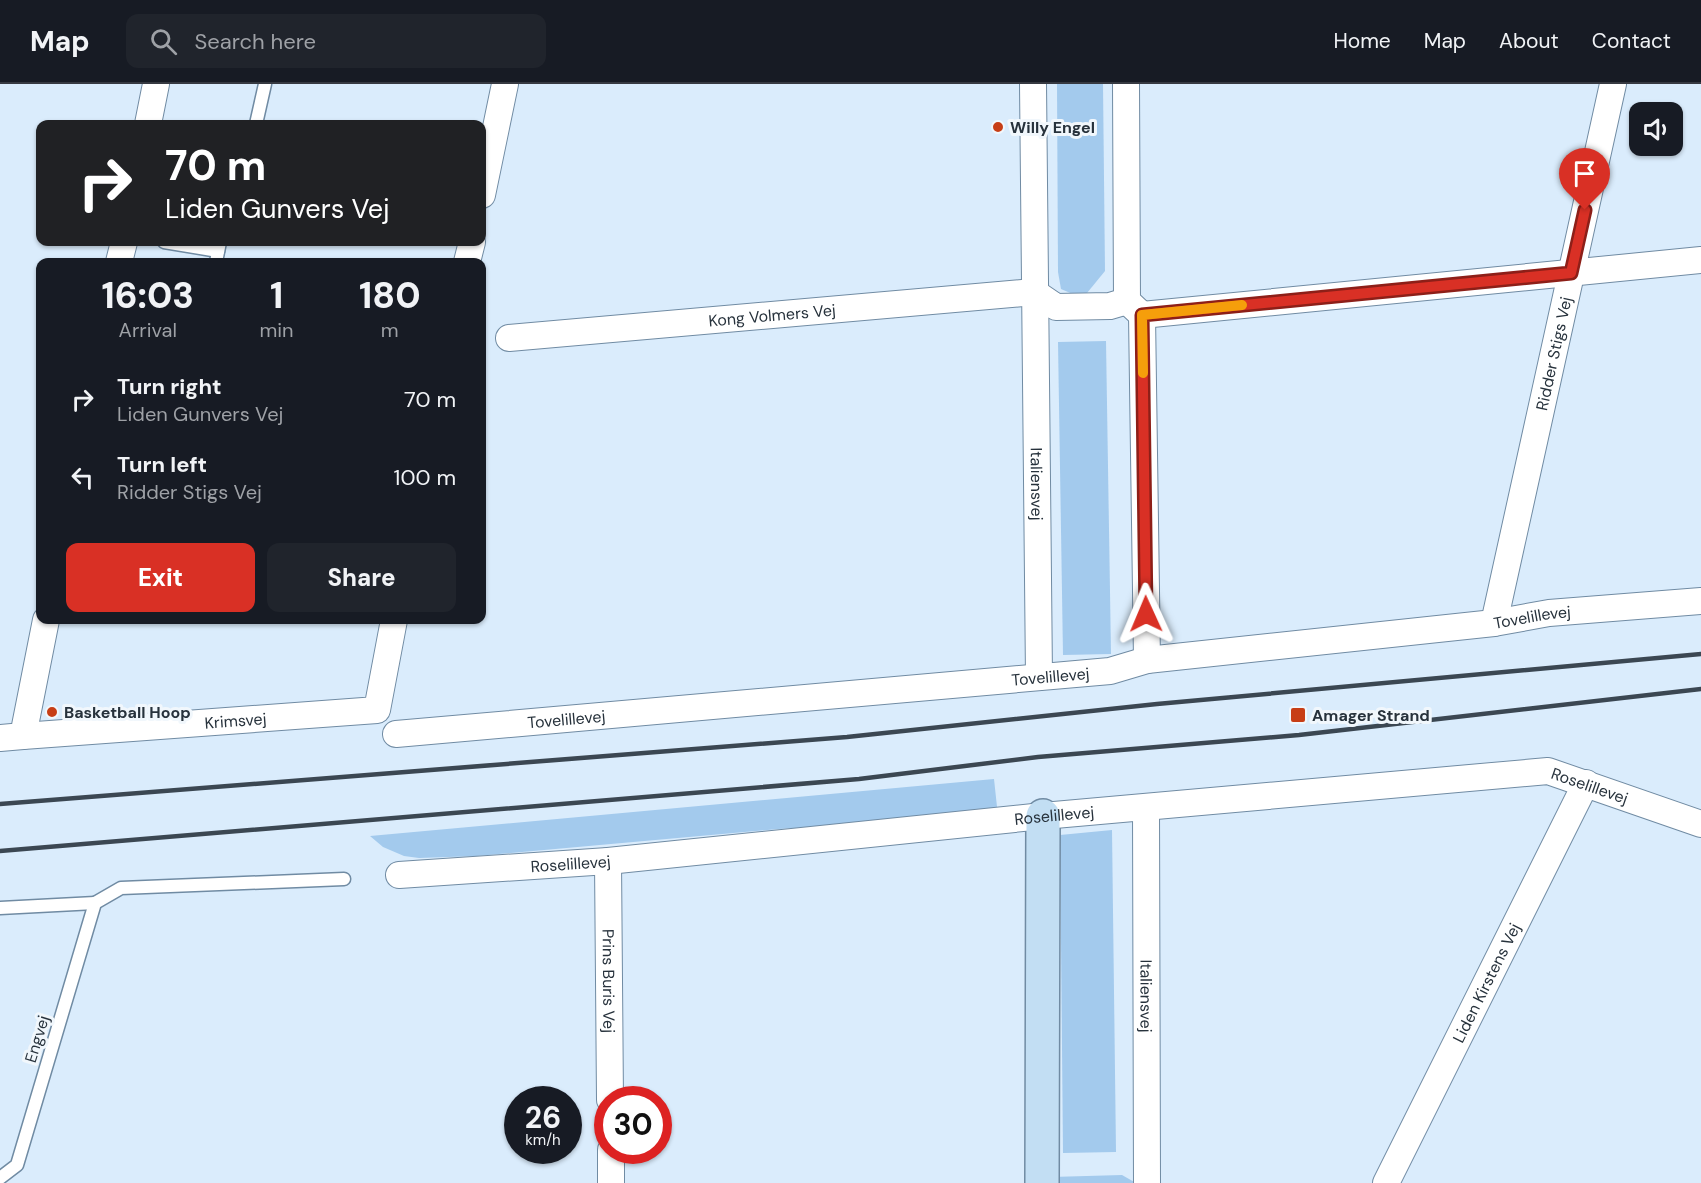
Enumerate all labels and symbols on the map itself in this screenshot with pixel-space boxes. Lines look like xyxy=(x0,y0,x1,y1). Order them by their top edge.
place label: Willy Engel xyxy=(1010,117,1095,138)
marker: Willy Engel xyxy=(991,120,1005,134)
pin xyxy=(1559,148,1610,210)
street label: Ridder Stigs Vej xyxy=(1531,295,1576,412)
street label: Kong Volmers Vej xyxy=(707,299,837,331)
street label: Italiensvej xyxy=(1026,447,1048,521)
position arrow xyxy=(1114,582,1178,646)
street label: Tovelillevej xyxy=(1492,601,1572,633)
street label: Tovelillevej xyxy=(1011,662,1090,690)
place label: Basketball Hoop xyxy=(64,702,191,723)
marker: Basketball Hoop xyxy=(45,705,59,719)
street label: Tovelillevej xyxy=(526,705,606,733)
place label: Amager Strand xyxy=(1312,705,1430,726)
marker: Amager Strand xyxy=(1289,706,1307,724)
street label: Krimsvej xyxy=(204,708,267,733)
street label: Roselillevej xyxy=(1549,762,1631,808)
street label: Roselillevej xyxy=(1013,801,1095,829)
street label: Roselillevej xyxy=(530,850,612,877)
street label: Liden Kirstens Vej xyxy=(1447,919,1525,1046)
street label: Prins Buris Vej xyxy=(598,929,620,1033)
street label: Italiensvej xyxy=(1136,959,1157,1033)
street label: Engvej xyxy=(20,1013,54,1065)
speed limit sign: 30 xyxy=(594,1086,672,1164)

